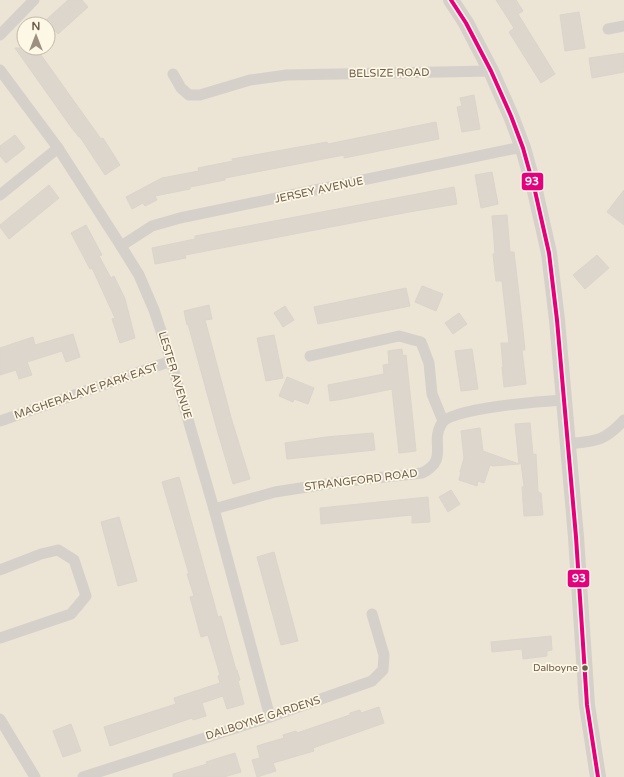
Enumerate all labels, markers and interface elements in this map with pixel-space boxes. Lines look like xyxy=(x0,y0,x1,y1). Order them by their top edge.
north arrow xyxy=(16,16,56,56)
text: N xyxy=(32,20,40,33)
street label: BELSIZE ROAD xyxy=(348,66,430,80)
line badge: 93 xyxy=(521,172,544,191)
street label: JERSEY AVENUE xyxy=(274,174,364,206)
text: 93 xyxy=(525,175,539,188)
street label: LESTER AVENUE xyxy=(156,330,194,420)
street label: MAGHERALAVE PARK EAST xyxy=(12,360,160,422)
street label: STRANGFORD ROAD xyxy=(304,467,418,493)
line badge: 93 xyxy=(567,569,590,588)
text: 93 xyxy=(572,572,586,585)
place label: Dalboyne xyxy=(533,662,578,674)
marker: Dalboyne xyxy=(580,663,590,673)
street label: DALBOYNE GARDENS xyxy=(204,693,322,743)

